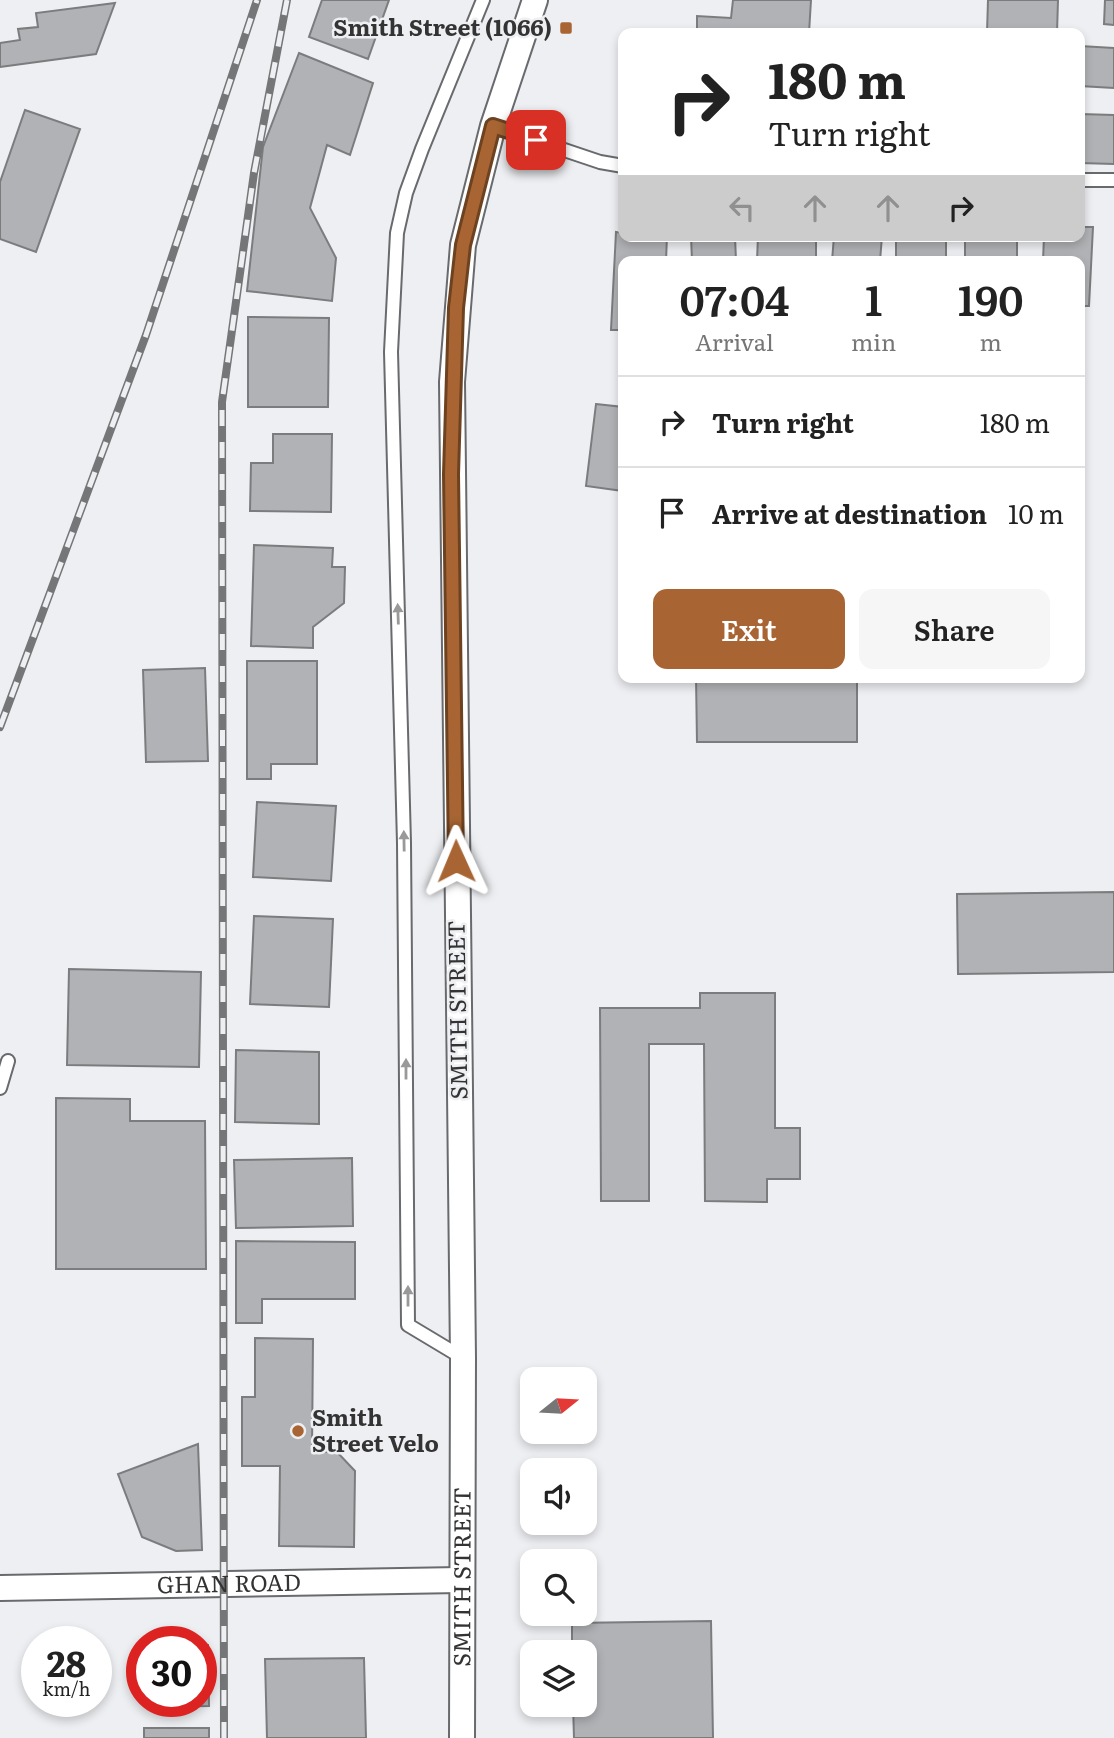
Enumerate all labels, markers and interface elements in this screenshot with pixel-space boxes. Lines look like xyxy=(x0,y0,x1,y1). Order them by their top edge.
place label: Smith Street (1066) xyxy=(333,9,552,43)
marker: Smith Street (1066) xyxy=(558,20,574,36)
text: 180 m xyxy=(768,41,906,114)
icon: right xyxy=(653,56,744,147)
text: Turn right xyxy=(768,108,930,156)
pin xyxy=(506,110,566,170)
icon: arrive xyxy=(517,121,555,159)
icon: left xyxy=(723,189,761,227)
icon: ahead xyxy=(796,189,834,227)
icon: ahead xyxy=(869,189,907,227)
icon: right xyxy=(942,189,980,227)
text: 07:04 xyxy=(680,267,790,329)
text: 1 xyxy=(865,267,882,329)
text: 190 xyxy=(958,267,1024,329)
text: Arrival xyxy=(695,324,774,358)
text: min xyxy=(851,324,896,358)
text: m xyxy=(979,324,1002,358)
text: Turn right xyxy=(712,402,854,441)
text: 180 m xyxy=(980,402,1050,441)
icon: right xyxy=(653,403,691,441)
text: Arrive at destination xyxy=(712,493,987,532)
text: 10 m xyxy=(1008,493,1064,532)
icon: arrive xyxy=(653,494,691,532)
button: Exit xyxy=(653,589,845,669)
button: Share xyxy=(859,589,1050,669)
one-way arrow xyxy=(392,603,403,625)
position arrow xyxy=(419,824,493,898)
one-way arrow xyxy=(398,830,410,852)
street label: SMITH STREET xyxy=(437,920,475,1100)
one-way arrow xyxy=(400,1057,412,1079)
one-way arrow xyxy=(402,1285,414,1307)
north arrow xyxy=(520,1367,597,1444)
map controls xyxy=(520,1367,597,1717)
place label: Smith Street Velo xyxy=(312,1399,439,1459)
marker: Smith Street Velo xyxy=(290,1423,306,1439)
button: sound xyxy=(520,1458,597,1535)
street label: SMITH STREET xyxy=(443,1487,478,1667)
button: search xyxy=(520,1549,597,1626)
street label: GHAN ROAD xyxy=(157,1564,301,1600)
speed limit sign: 30 xyxy=(126,1626,217,1717)
text: 28 xyxy=(47,1636,86,1688)
button: layers xyxy=(520,1640,597,1717)
text: km/h xyxy=(43,1675,90,1702)

